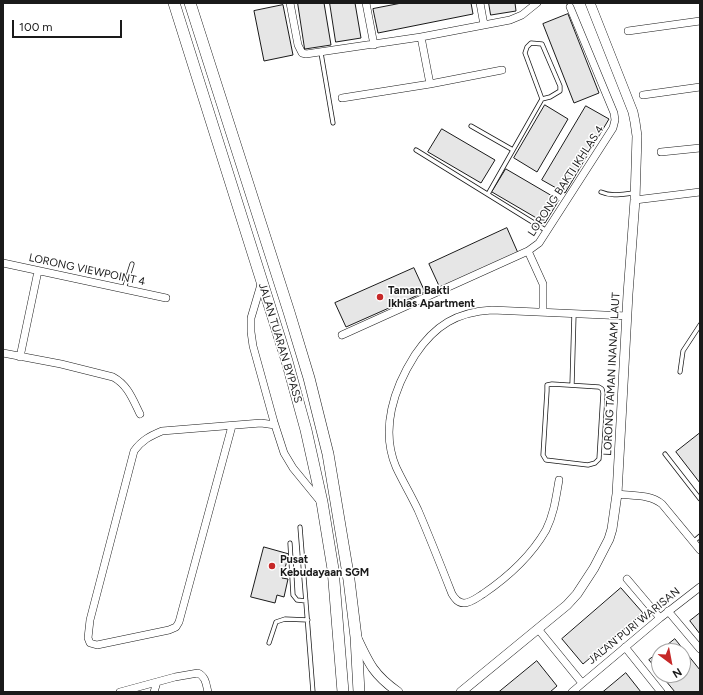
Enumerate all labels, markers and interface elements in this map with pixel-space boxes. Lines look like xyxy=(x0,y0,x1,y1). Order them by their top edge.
scale bar xyxy=(14,12,124,38)
text: 100 m xyxy=(19,20,53,34)
street label: LORONG BAKTI IKHLAS 4 xyxy=(525,123,607,239)
street label: LORONG VIEWPOINT 4 xyxy=(28,251,146,289)
street label: JALAN TUARAN BYPASS xyxy=(255,281,305,405)
place label: Taman Bakti Ikhlas Apartment xyxy=(388,284,475,310)
marker: Taman Bakti Ikhlas Apartment xyxy=(375,292,385,302)
street label: LORONG TAMAN INANAM LAUT xyxy=(601,292,623,456)
place label: Pusat Kebudayaan SGM xyxy=(280,553,369,579)
marker: Pusat Kebudayaan SGM xyxy=(267,561,277,571)
street label: JALAN PURI WARISAN xyxy=(585,585,683,667)
north arrow xyxy=(651,643,691,683)
text: N xyxy=(670,665,684,681)

